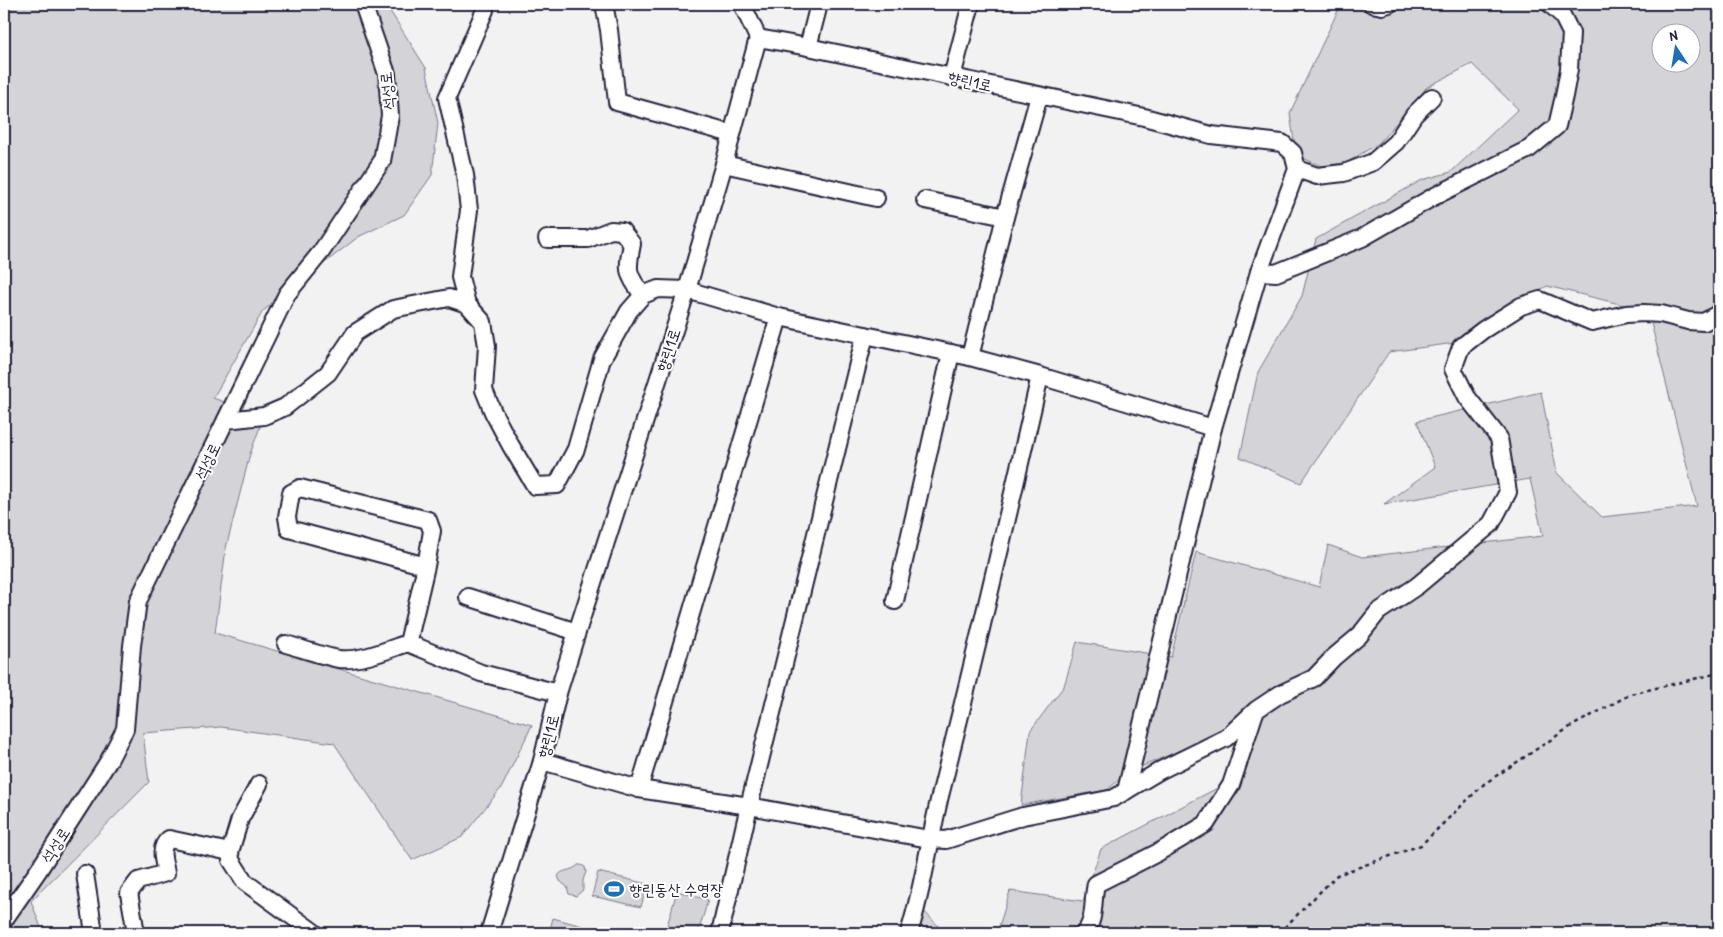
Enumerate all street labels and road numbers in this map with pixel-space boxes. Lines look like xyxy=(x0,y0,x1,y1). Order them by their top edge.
street label: 향린1로 xyxy=(946,66,994,96)
street label: 석성로 xyxy=(374,71,400,111)
street label: 향린1로 xyxy=(651,325,685,375)
street label: 석성로 xyxy=(189,439,225,483)
street label: 향린1로 xyxy=(532,712,564,760)
street label: 석성로 xyxy=(35,823,75,867)

